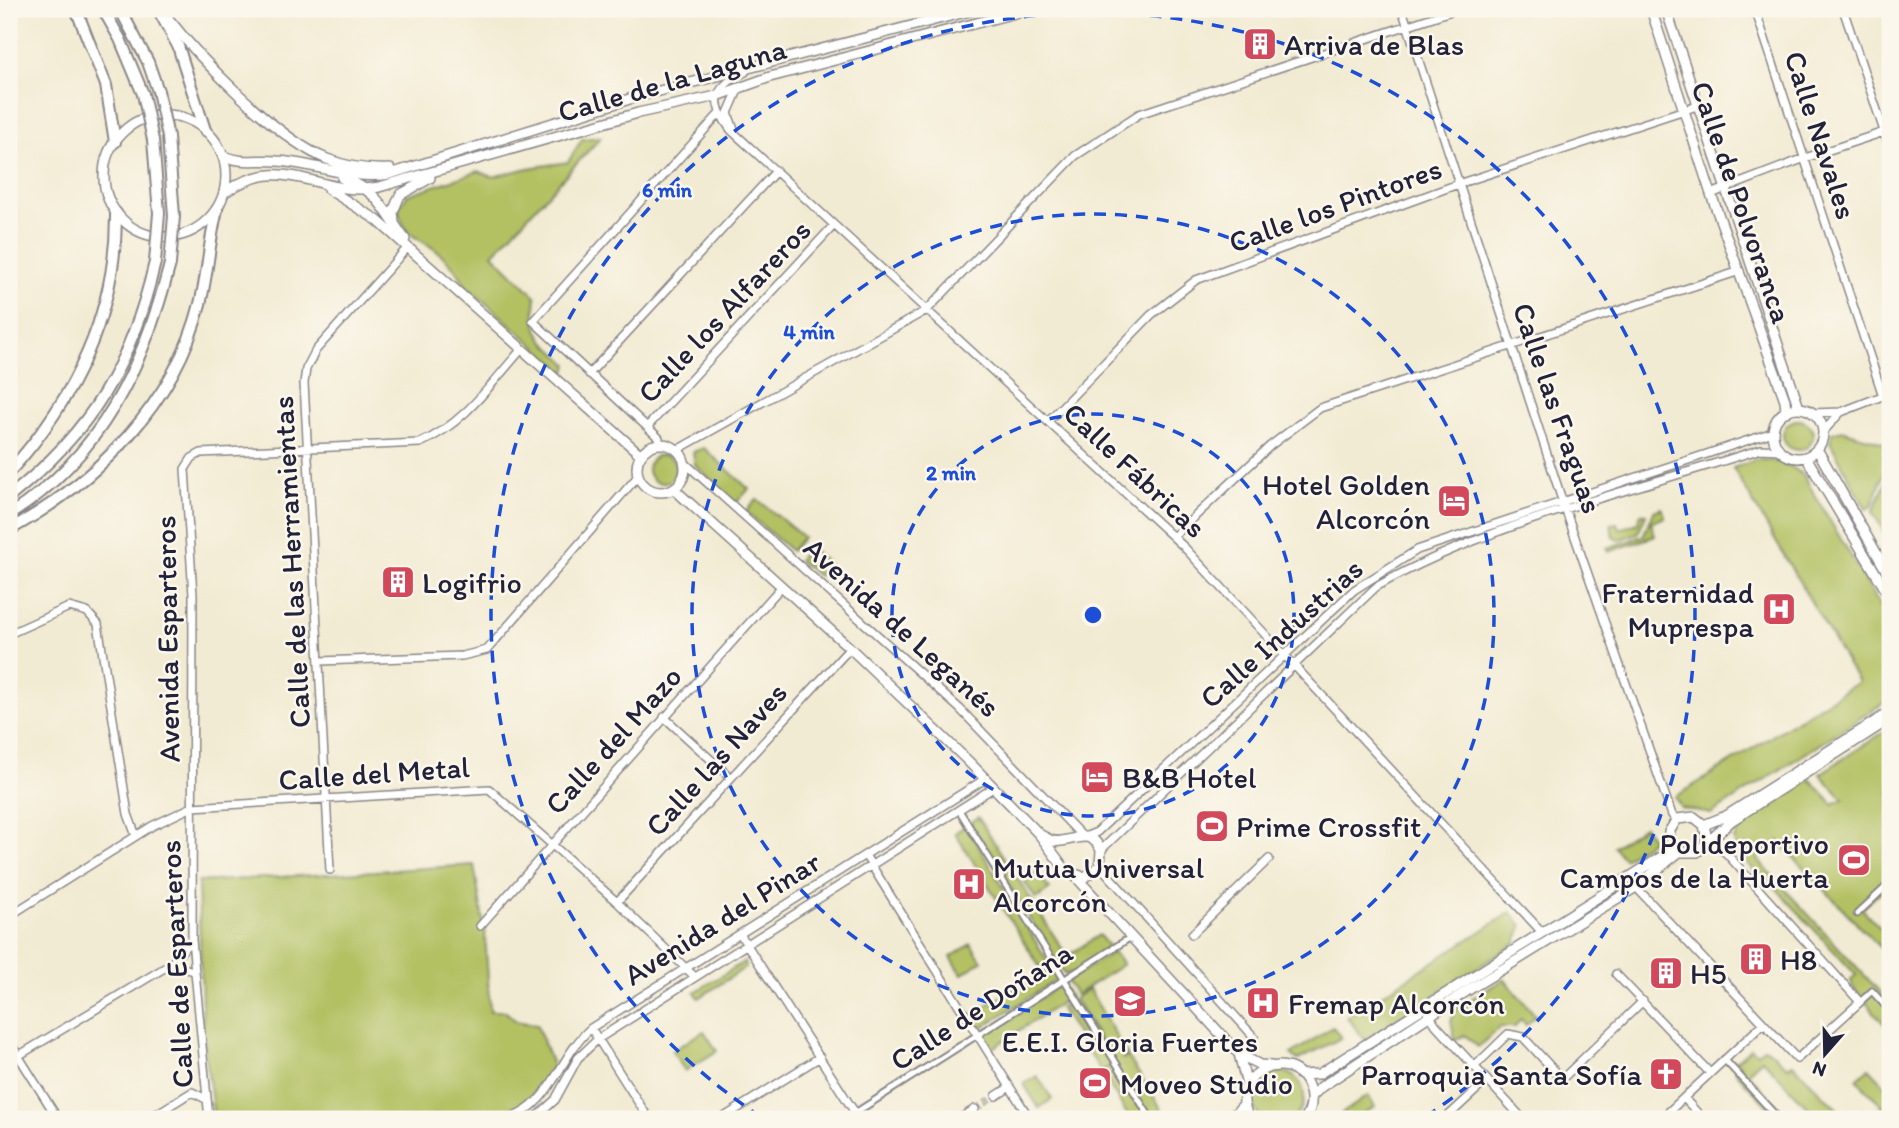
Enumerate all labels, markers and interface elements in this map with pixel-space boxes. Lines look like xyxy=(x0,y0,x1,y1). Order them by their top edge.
building icon: Arriva de Blas xyxy=(1241,25,1279,63)
place label: Arriva de Blas xyxy=(1284,26,1464,63)
street label: Calle de la Laguna xyxy=(554,30,791,130)
street label: Calle Navales xyxy=(1776,46,1866,224)
street label: Calle de Polvoranca xyxy=(1683,76,1801,328)
street label: Calle los Pintores xyxy=(1224,149,1446,261)
text: 6 min xyxy=(642,177,693,202)
street label: Calle los Alfareros xyxy=(629,211,819,411)
street label: Calle las Fraguas xyxy=(1505,298,1611,518)
text: 4 min xyxy=(783,319,836,344)
street label: Calle Fábricas xyxy=(1056,394,1214,546)
street label: Calle de las Herramientas xyxy=(264,395,318,729)
text: 2 min xyxy=(926,460,977,485)
place label: Hotel Golden Alcorcón xyxy=(1262,466,1430,537)
hotel icon: Hotel Golden Alcorcón xyxy=(1435,482,1473,520)
street label: Avenida Esparteros xyxy=(146,515,188,763)
street label: Avenida de Leganés xyxy=(796,529,1008,725)
street label: Calle Industrias xyxy=(1192,550,1370,716)
building icon: Logifrio xyxy=(379,563,417,601)
place label: Logifrio xyxy=(422,564,522,601)
place label: Fraternidad Muprespa xyxy=(1601,574,1754,645)
hospital icon: Fraternidad Muprespa xyxy=(1760,590,1798,628)
centre of rings xyxy=(1081,603,1105,627)
street label: Calle del Mazo xyxy=(537,658,689,822)
street label: Calle las Naves xyxy=(637,674,795,844)
street label: Calle del Metal xyxy=(277,748,471,798)
hotel icon: B&B Hotel xyxy=(1078,758,1116,796)
place label: B&B Hotel xyxy=(1122,759,1257,796)
sports icon: Prime Crossfit xyxy=(1193,807,1231,845)
place label: Prime Crossfit xyxy=(1236,808,1421,845)
place label: Polideportivo Campos de la Huerta xyxy=(1560,825,1829,896)
street label: Calle de Esparteros xyxy=(151,839,201,1089)
sports icon: Polideportivo Campos de la Huerta xyxy=(1835,841,1873,879)
street label: Avenida del Pinar xyxy=(617,843,827,993)
place label: Mutua Universal Alcorcón xyxy=(993,849,1205,920)
hospital icon: Mutua Universal Alcorcón xyxy=(950,865,988,903)
street label: Calle de Doñana xyxy=(883,933,1079,1079)
building icon: H8 xyxy=(1737,940,1775,978)
place label: H8 xyxy=(1780,941,1817,978)
building icon: H5 xyxy=(1647,954,1685,992)
place label: H5 xyxy=(1690,955,1727,992)
school or university icon: E.E.I. Gloria Fuertes xyxy=(1111,982,1149,1020)
hospital icon: Fremap Alcorcón xyxy=(1244,984,1282,1022)
place label: Fremap Alcorcón xyxy=(1288,985,1505,1022)
north arrow xyxy=(1790,1020,1860,1090)
place label: E.E.I. Gloria Fuertes xyxy=(1002,1023,1258,1060)
church icon: Parroquia Santa Sofía xyxy=(1647,1055,1685,1093)
place label: Parroquia Santa Sofía xyxy=(1361,1056,1642,1093)
text: N xyxy=(1809,1057,1829,1083)
sports icon: Moveo Studio xyxy=(1076,1064,1114,1102)
place label: Moveo Studio xyxy=(1120,1065,1293,1102)

